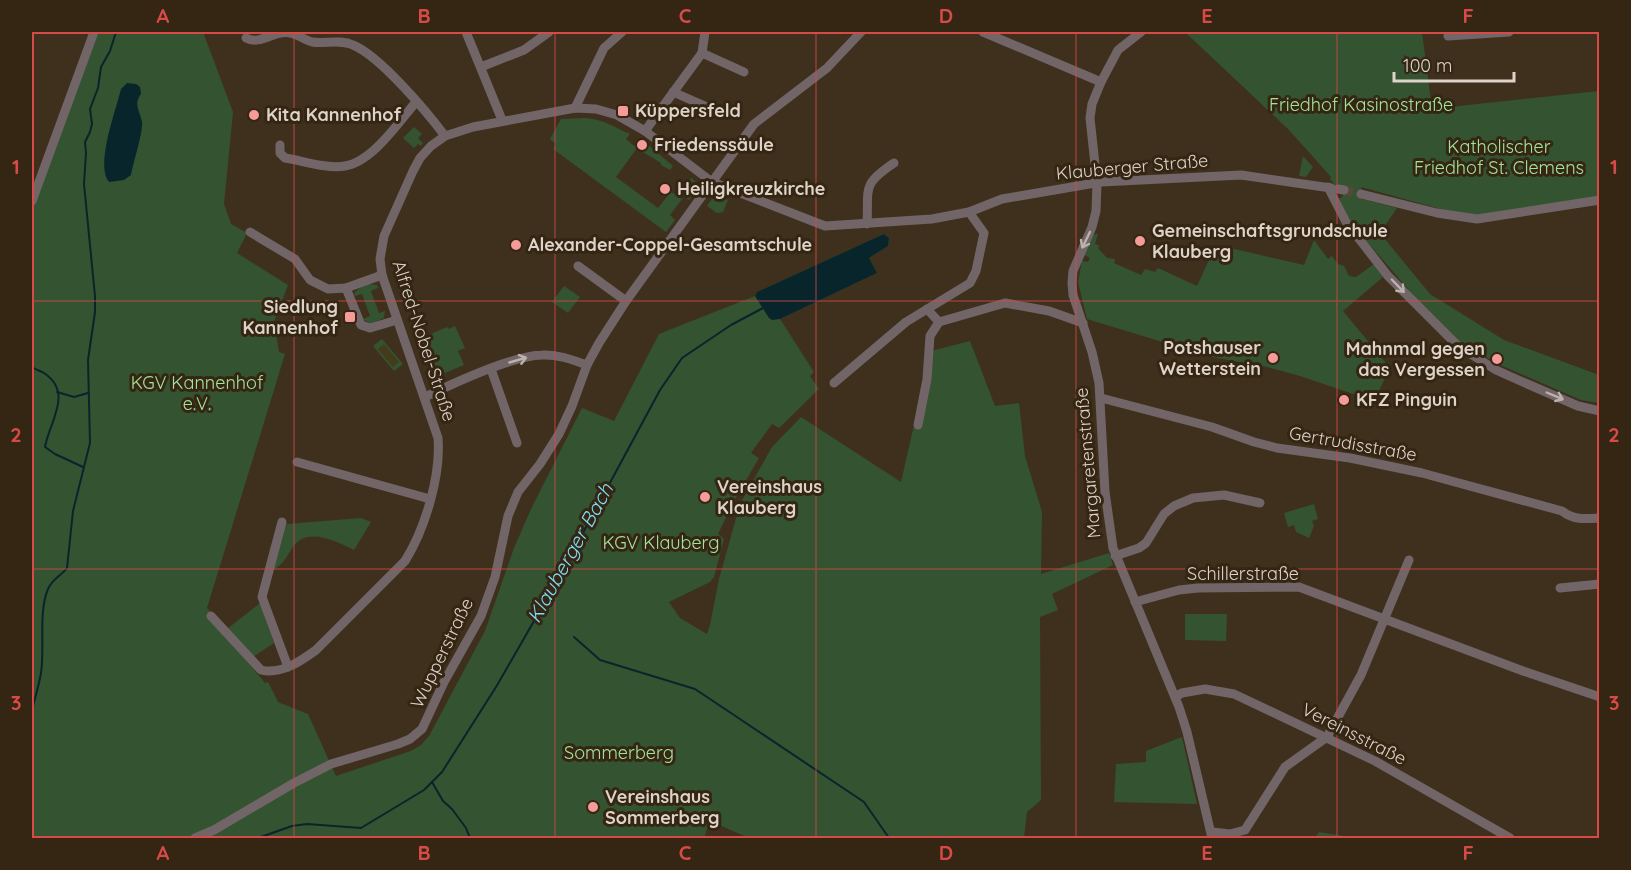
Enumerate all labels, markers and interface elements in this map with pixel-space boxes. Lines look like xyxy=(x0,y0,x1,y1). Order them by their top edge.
text: A xyxy=(157,3,170,28)
text: B xyxy=(417,3,431,28)
text: C xyxy=(679,3,692,28)
text: D xyxy=(939,3,953,28)
text: E xyxy=(1201,3,1213,28)
text: F xyxy=(1462,3,1474,28)
scale bar xyxy=(1394,45,1514,83)
text: 100 m xyxy=(1403,54,1452,77)
park label: Friedhof Kasinostraße xyxy=(1269,93,1453,116)
place label: Küppersfeld xyxy=(635,99,741,122)
place label: Kita Kannenhof xyxy=(266,103,401,126)
marker: Küppersfeld xyxy=(616,104,630,118)
marker: Kita Kannenhof xyxy=(247,108,261,122)
place label: Friedenssäule xyxy=(654,133,774,156)
park label: Katholischer Friedhof St. Clemens xyxy=(1414,135,1584,179)
marker: Friedenssäule xyxy=(635,138,649,152)
street label: Klauberger Straße xyxy=(1055,148,1209,185)
text: 1 xyxy=(12,154,20,179)
text: 1 xyxy=(1610,154,1618,179)
place label: Heiligkreuzkirche xyxy=(677,177,825,200)
marker: Heiligkreuzkirche xyxy=(658,182,672,196)
place label: Gemeinschaftsgrundschule Klauberg xyxy=(1152,219,1388,263)
one-way arrow xyxy=(1080,230,1092,248)
place label: Alexander-Coppel-Gesamtschule xyxy=(528,233,812,256)
marker: Gemeinschaftsgrundschule Klauberg xyxy=(1133,234,1147,248)
marker: Alexander-Coppel-Gesamtschule xyxy=(509,238,523,252)
street label: Alfred-Nobel-Straße xyxy=(388,257,461,424)
one-way arrow xyxy=(1391,278,1405,293)
place label: Siedlung Kannenhof xyxy=(242,295,338,339)
marker: Siedlung Kannenhof xyxy=(343,310,357,324)
place label: Potshauser Wetterstein xyxy=(1159,336,1261,380)
place label: Mahnmal gegen das Vergessen xyxy=(1346,337,1485,381)
marker: Potshauser Wetterstein xyxy=(1266,351,1280,365)
marker: Mahnmal gegen das Vergessen xyxy=(1490,352,1504,366)
one-way arrow xyxy=(508,354,527,365)
park label: KGV Kannenhof e.V. xyxy=(131,371,264,415)
street label: Margaretenstraße xyxy=(1069,387,1106,539)
place label: KFZ Pinguin xyxy=(1356,388,1457,411)
one-way arrow xyxy=(1546,391,1564,402)
marker: KFZ Pinguin xyxy=(1337,393,1351,407)
street label: Gertrudisstraße xyxy=(1287,421,1419,466)
text: 2 xyxy=(10,422,22,447)
text: 2 xyxy=(1608,422,1620,447)
place label: Vereinshaus Klauberg xyxy=(717,475,822,519)
water label: Klauberger Bach xyxy=(521,478,619,627)
marker: Vereinshaus Klauberg xyxy=(698,490,712,504)
park label: KGV Klauberg xyxy=(603,531,719,554)
street label: Schillerstraße xyxy=(1187,562,1299,585)
street label: Wupperstraße xyxy=(405,594,478,712)
text: 3 xyxy=(11,690,21,715)
text: 3 xyxy=(1609,690,1619,715)
street label: Vereinsstraße xyxy=(1298,697,1410,770)
park label: Sommerberg xyxy=(564,741,674,764)
place label: Vereinshaus Sommerberg xyxy=(605,785,720,829)
marker: Vereinshaus Sommerberg xyxy=(586,800,600,814)
text: A xyxy=(157,840,170,865)
text: B xyxy=(417,840,431,865)
text: C xyxy=(679,840,692,865)
text: D xyxy=(939,840,953,865)
text: E xyxy=(1201,840,1213,865)
text: F xyxy=(1462,840,1474,865)

